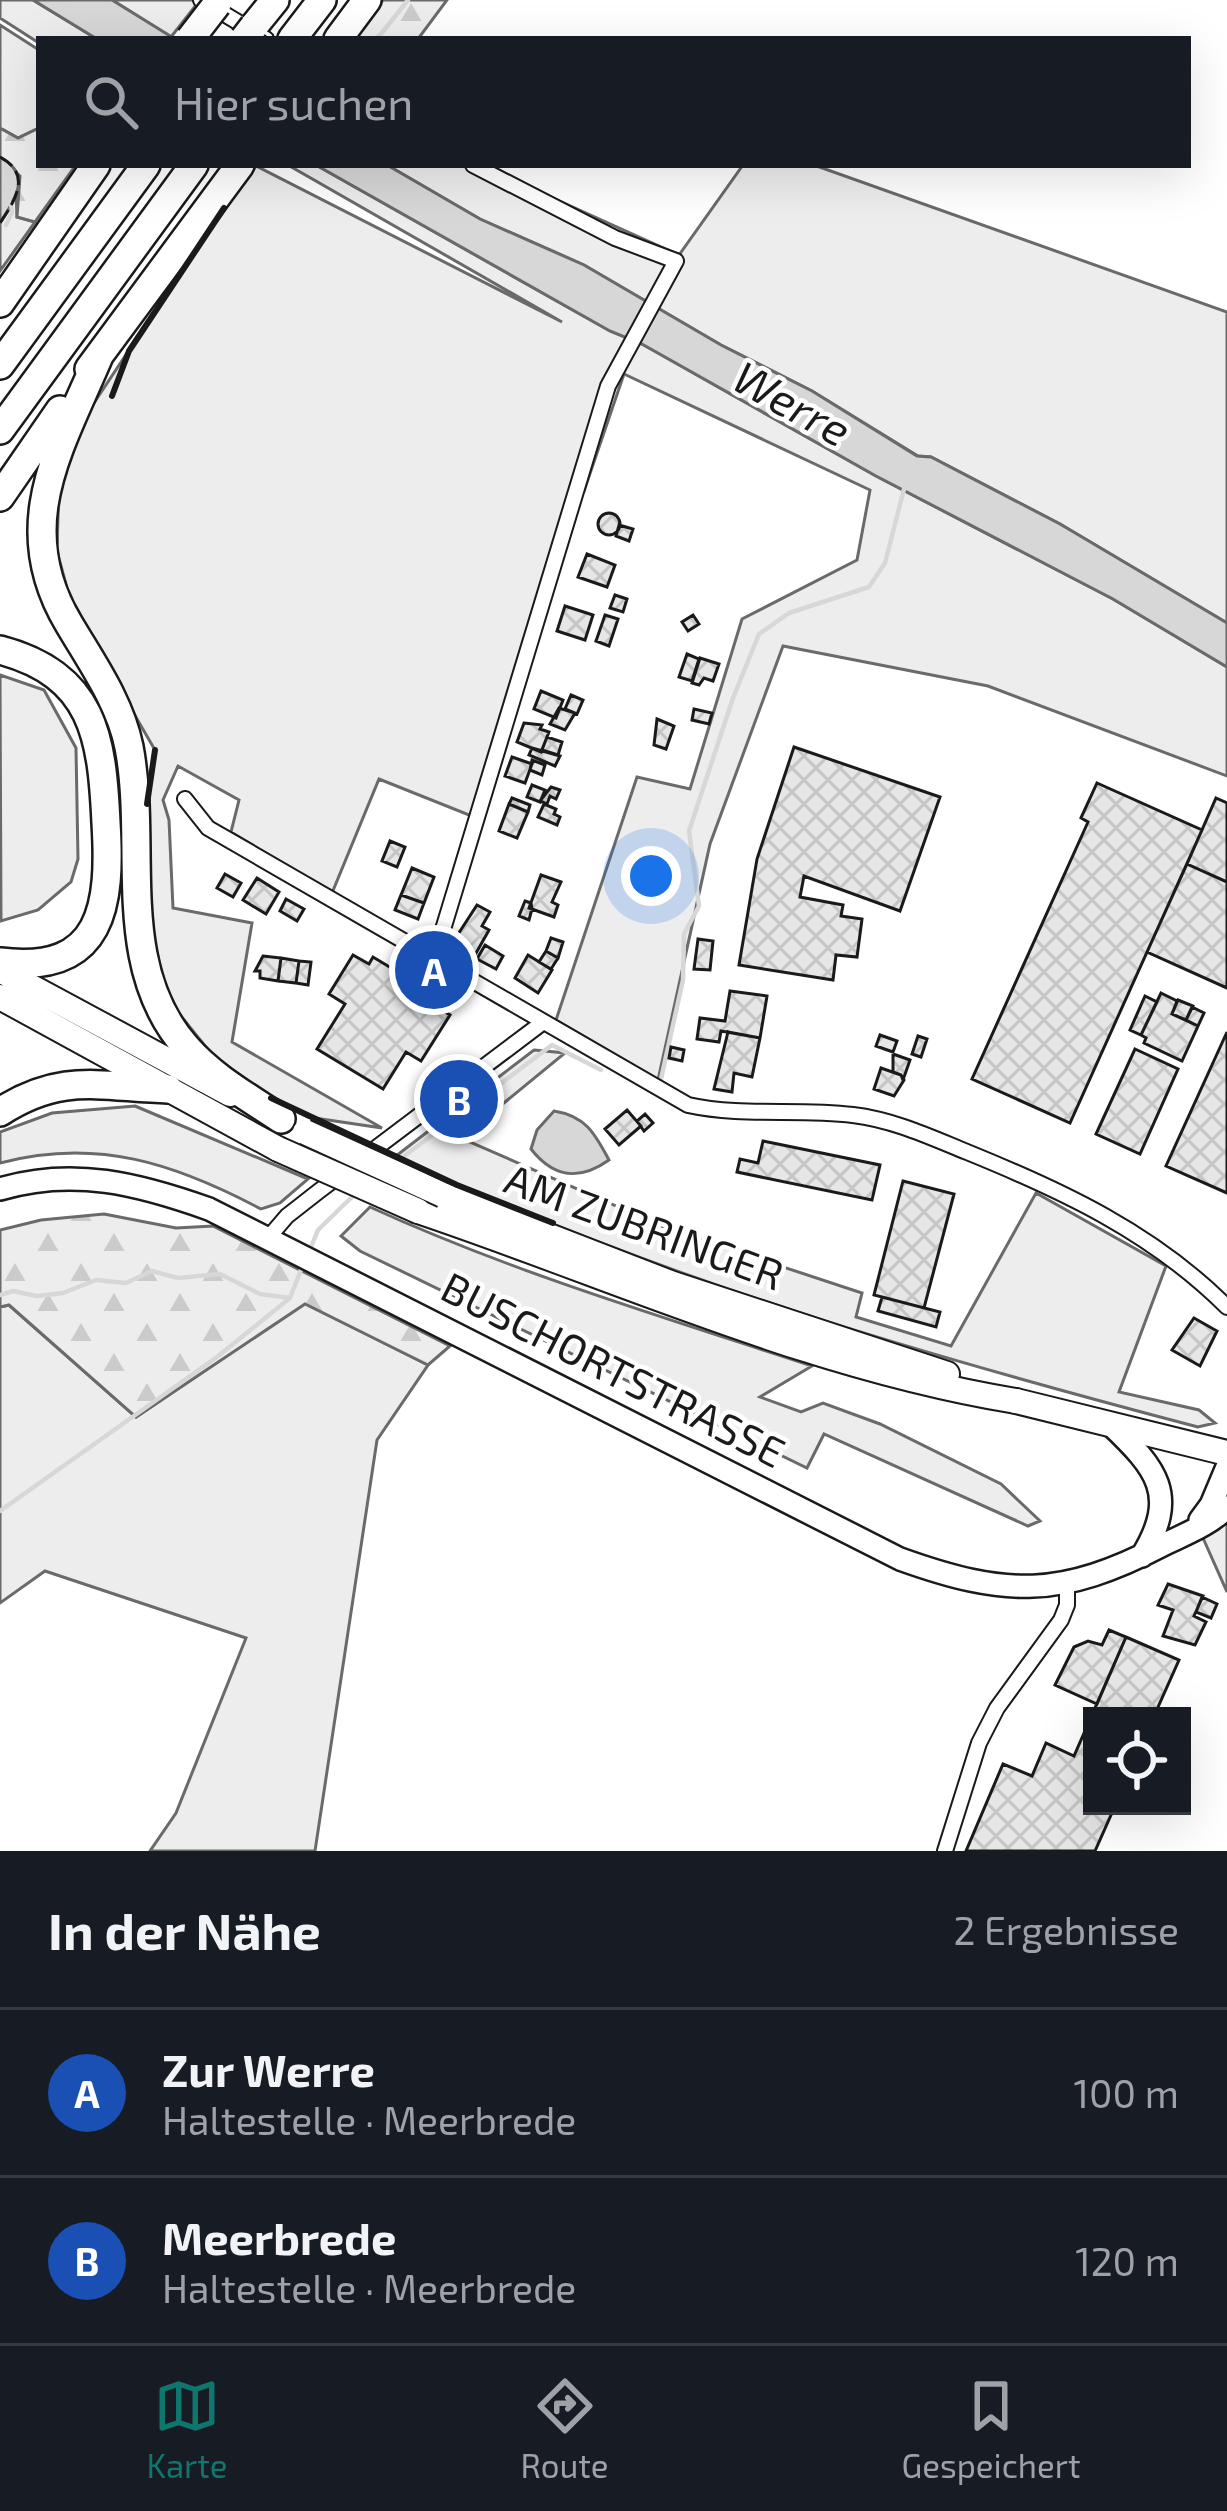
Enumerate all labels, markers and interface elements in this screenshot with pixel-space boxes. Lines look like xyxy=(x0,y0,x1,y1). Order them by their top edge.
search box xyxy=(36,36,1191,168)
icon: search xyxy=(78,69,144,135)
text: Hier suchen xyxy=(174,75,414,129)
water label: Werre xyxy=(725,348,861,456)
your location xyxy=(621,846,681,906)
pin: A xyxy=(395,925,473,1015)
pin: B xyxy=(420,1054,498,1144)
street label: AM ZUBRINGER xyxy=(499,1152,791,1299)
street label: BUSCHORTSTRASSE xyxy=(434,1260,794,1476)
map controls xyxy=(1083,1707,1191,1815)
button: locate xyxy=(1083,1707,1191,1815)
text: In der Nähe xyxy=(48,1899,321,1960)
text: 2 Ergebnisse xyxy=(953,1906,1179,1953)
text: Zur Werre xyxy=(162,2042,375,2096)
text: A xyxy=(74,2069,100,2116)
text: 100 m xyxy=(1074,2069,1179,2116)
text: Haltestelle · Meerbrede xyxy=(162,2096,576,2143)
text: Meerbrede xyxy=(162,2210,396,2264)
text: B xyxy=(75,2237,99,2284)
text: 120 m xyxy=(1075,2237,1179,2284)
text: Haltestelle · Meerbrede xyxy=(162,2264,576,2311)
tab: Karte xyxy=(146,2373,228,2485)
tab: Route xyxy=(520,2373,609,2485)
tab: Gespeichert xyxy=(901,2373,1081,2485)

